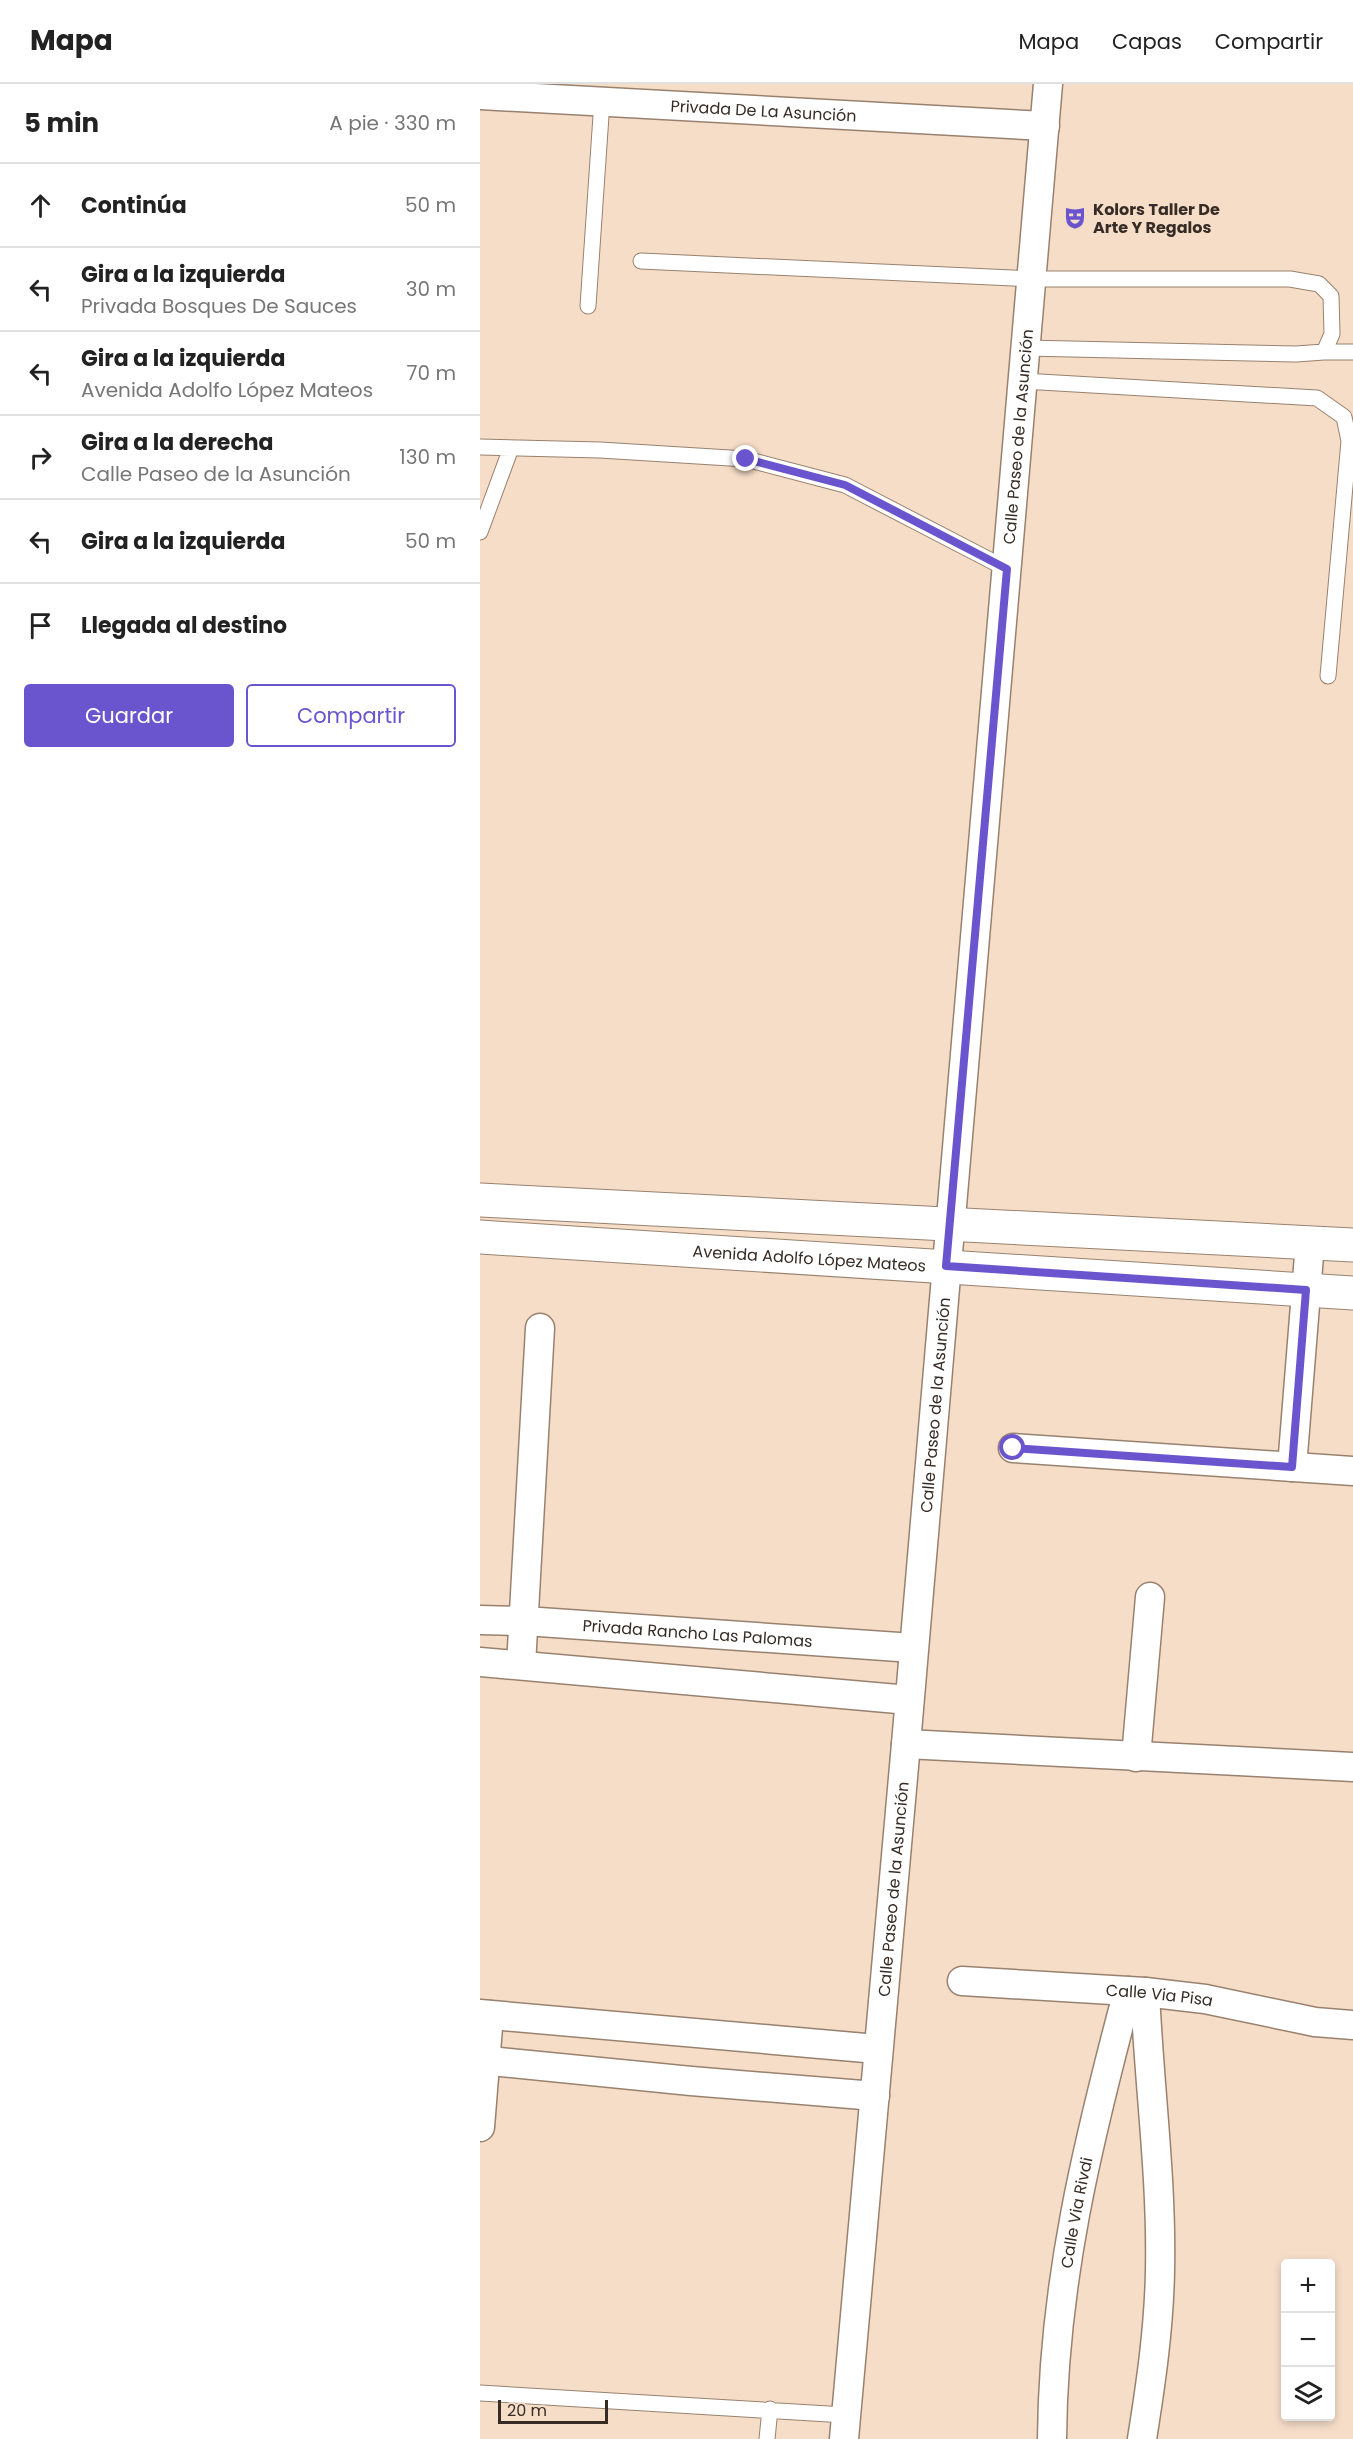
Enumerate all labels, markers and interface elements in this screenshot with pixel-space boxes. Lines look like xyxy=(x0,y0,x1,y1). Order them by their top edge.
text: Mapa xyxy=(30,21,113,60)
text: Mapa xyxy=(1018,27,1079,56)
text: Capas xyxy=(1112,27,1182,56)
text: Compartir xyxy=(1215,27,1323,56)
street label: Privada De La Asunción xyxy=(670,94,857,127)
text: 5 min xyxy=(24,105,99,141)
text: A pie · 330 m xyxy=(329,109,456,137)
icon: ahead xyxy=(24,189,57,222)
text: Continúa xyxy=(81,190,187,221)
text: 50 m xyxy=(405,191,456,219)
place label: Kolors Taller De Arte Y Regalos xyxy=(1093,198,1220,239)
theatre icon: Kolors Taller De Arte Y Regalos xyxy=(1062,205,1088,231)
text: Gira a la izquierda xyxy=(81,259,285,290)
icon: left xyxy=(24,273,57,306)
text: 30 m xyxy=(406,275,456,303)
text: Privada Bosques De Sauces xyxy=(81,292,357,320)
street label: Calle Paseo de la Asunción xyxy=(997,328,1039,545)
text: Gira a la izquierda xyxy=(81,343,285,374)
icon: left xyxy=(24,357,57,390)
text: 70 m xyxy=(407,359,456,387)
text: Avenida Adolfo López Mateos xyxy=(81,376,373,404)
text: Gira a la derecha xyxy=(81,427,274,458)
icon: right xyxy=(24,441,57,474)
text: 130 m xyxy=(399,443,456,471)
route end xyxy=(732,445,758,471)
text: Calle Paseo de la Asunción xyxy=(81,460,351,488)
icon: left xyxy=(24,525,57,558)
text: Gira a la izquierda xyxy=(81,526,285,557)
text: 50 m xyxy=(405,527,456,555)
icon: arrive xyxy=(24,609,57,642)
text: Llegada al destino xyxy=(81,610,287,641)
button: Guardar xyxy=(24,684,234,747)
button: Compartir xyxy=(246,684,456,747)
street label: Avenida Adolfo López Mateos xyxy=(692,1239,927,1277)
street label: Calle Paseo de la Asunción xyxy=(914,1296,956,1514)
route start xyxy=(999,1434,1025,1460)
street label: Privada Rancho Las Palomas xyxy=(582,1614,813,1652)
street label: Calle Paseo de la Asunción xyxy=(872,1781,914,1998)
street label: Calle Via Pisa xyxy=(1105,1978,1215,2012)
street label: Calle Via Rivdi xyxy=(1055,2155,1098,2270)
map controls xyxy=(1281,2259,1335,2421)
button: + xyxy=(1281,2259,1335,2313)
button: − xyxy=(1281,2313,1335,2367)
button: layers xyxy=(1281,2367,1335,2421)
scale bar xyxy=(498,2397,608,2424)
text: 20 m xyxy=(507,2399,547,2422)

